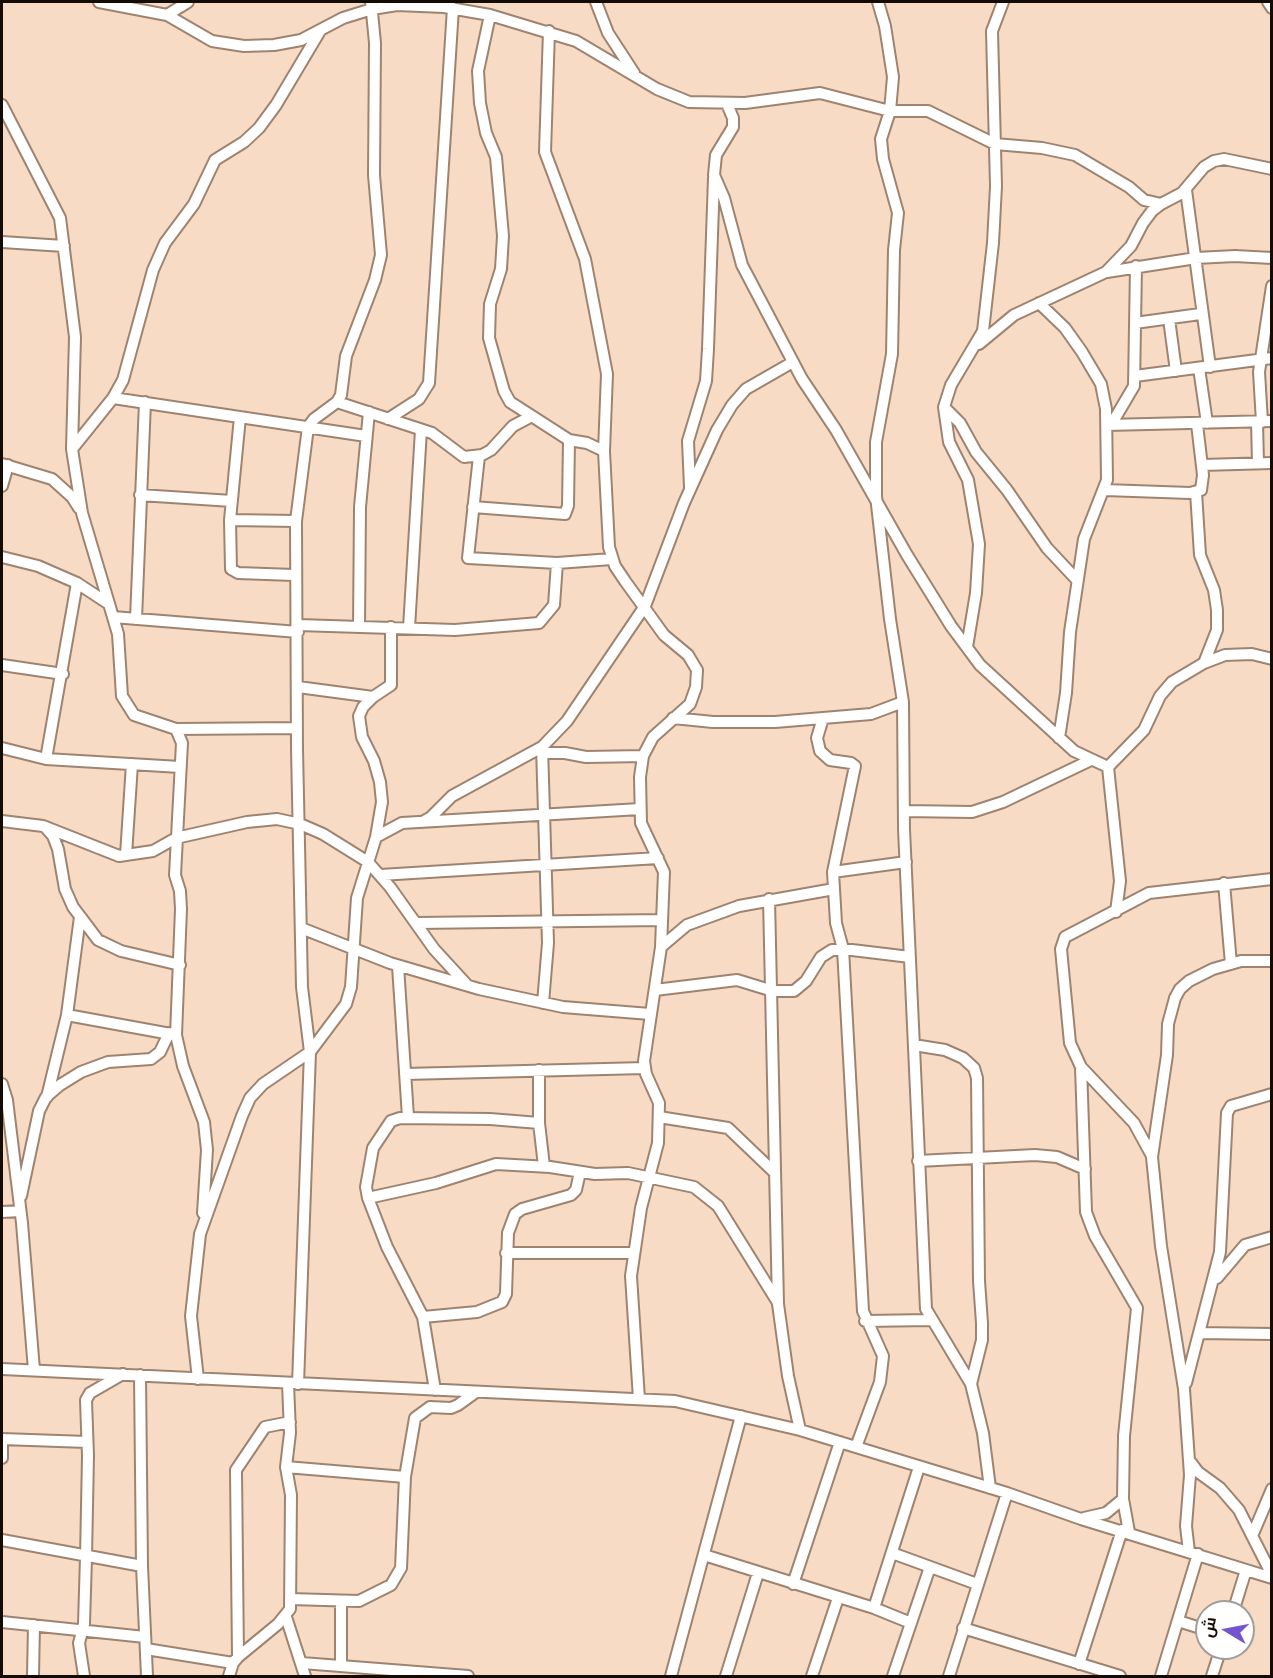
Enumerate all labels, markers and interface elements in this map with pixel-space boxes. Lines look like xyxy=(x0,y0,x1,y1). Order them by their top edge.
north arrow xyxy=(1195,1600,1255,1660)
text: ش xyxy=(1200,1616,1219,1639)

